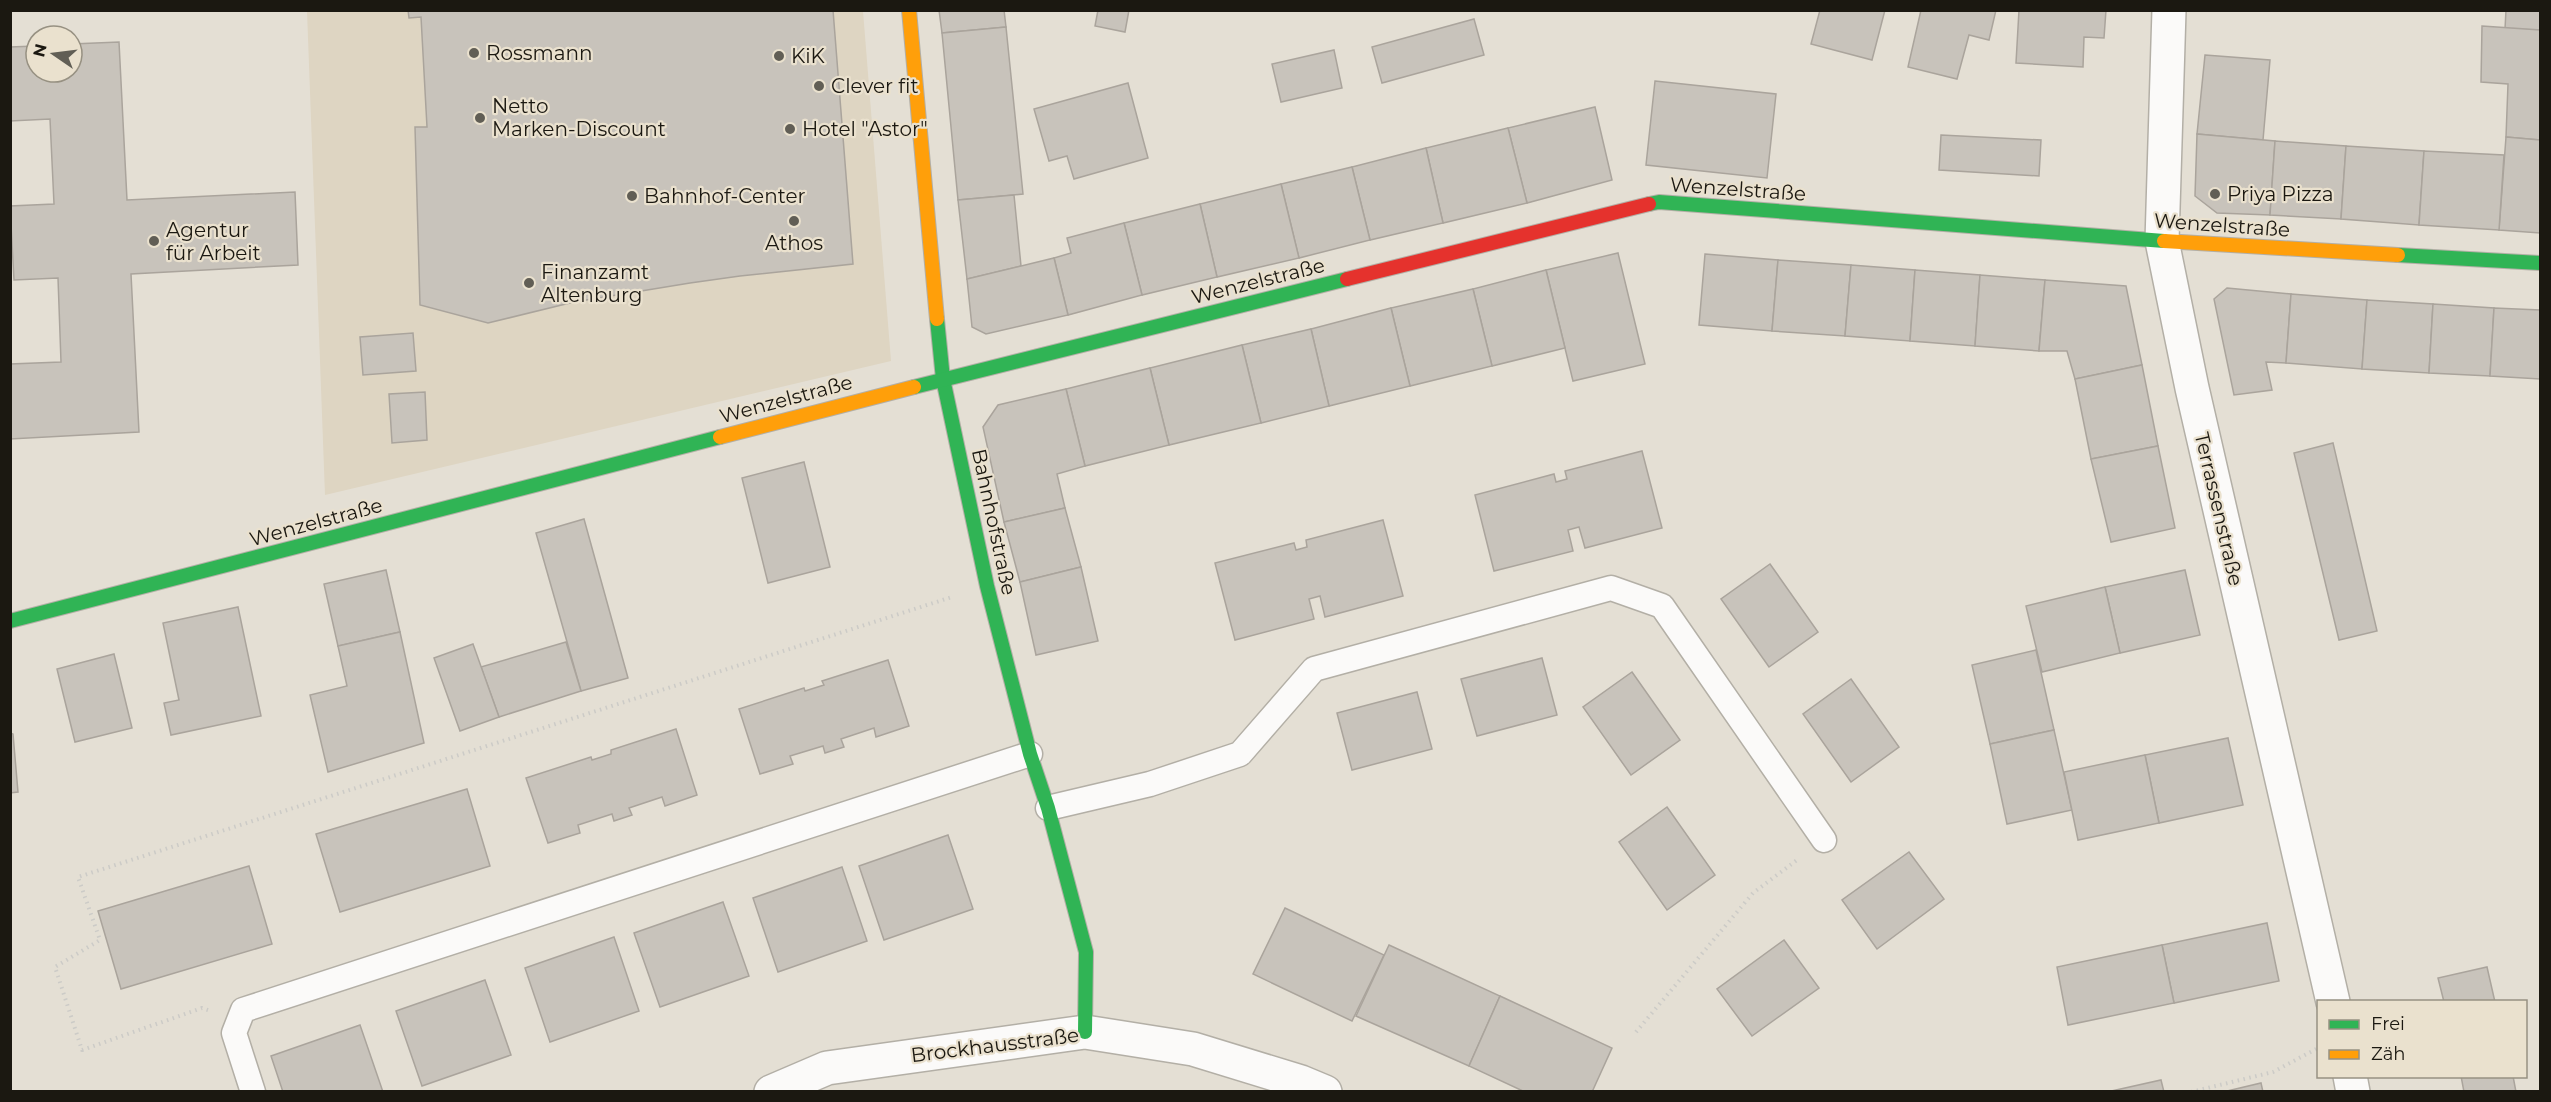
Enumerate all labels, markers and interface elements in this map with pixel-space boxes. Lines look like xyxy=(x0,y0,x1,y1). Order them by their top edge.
north arrow xyxy=(24,24,84,84)
place label: Rossmann xyxy=(486,41,593,65)
text: N xyxy=(29,42,51,59)
place label: KiK xyxy=(791,44,826,68)
marker: Rossmann xyxy=(467,46,481,60)
marker: KiK xyxy=(772,49,786,63)
place label: Clever fit xyxy=(831,74,919,98)
marker: Clever fit xyxy=(812,79,826,93)
place label: Netto Marken-Discount xyxy=(492,94,666,141)
marker: Netto Marken-Discount xyxy=(473,111,487,125)
place label: Hotel "Astor" xyxy=(802,117,928,141)
marker: Hotel "Astor" xyxy=(783,122,797,136)
street label: Wenzelstraße xyxy=(1669,172,1807,206)
place label: Priya Pizza xyxy=(2227,182,2334,206)
place label: Bahnhof-Center xyxy=(644,184,806,208)
marker: Priya Pizza xyxy=(2208,187,2222,201)
marker: Bahnhof-Center xyxy=(625,189,639,203)
street label: Wenzelstraße xyxy=(2153,208,2291,242)
marker: Athos xyxy=(787,214,801,228)
place label: Agentur für Arbeit xyxy=(166,218,261,265)
place label: Athos xyxy=(765,231,823,255)
marker: Agentur für Arbeit xyxy=(147,234,161,248)
street label: Wenzelstraße xyxy=(1189,253,1327,309)
place label: Finanzamt Altenburg xyxy=(541,260,649,307)
marker: Finanzamt Altenburg xyxy=(522,276,536,290)
street label: Wenzelstraße xyxy=(717,370,855,428)
street label: Terrassenstraße xyxy=(2190,430,2248,588)
street label: Bahnhofstraße xyxy=(967,447,1021,597)
street label: Wenzelstraße xyxy=(247,493,385,551)
legend xyxy=(2317,1000,2527,1078)
text: Frei xyxy=(2371,1013,2405,1035)
street label: Brockhausstraße xyxy=(910,1023,1080,1067)
text: Zäh xyxy=(2371,1043,2406,1065)

